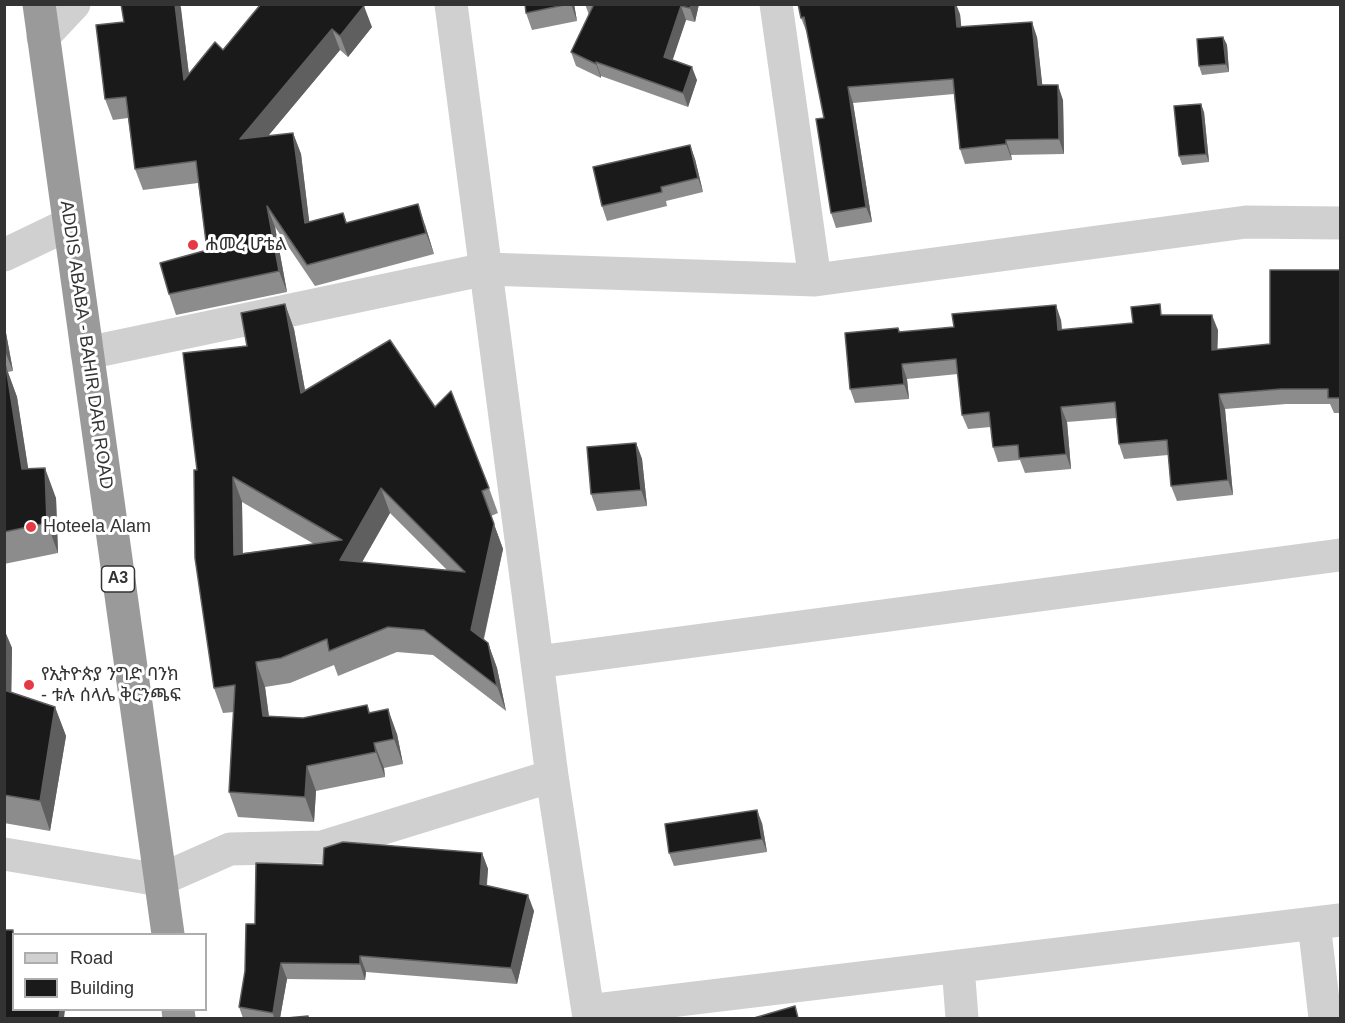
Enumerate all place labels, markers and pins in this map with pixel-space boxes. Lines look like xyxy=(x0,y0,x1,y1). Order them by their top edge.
place label: ሐመረ ሆቴል xyxy=(205,234,287,256)
marker: ሐመረ ሆቴል xyxy=(186,238,200,252)
place label: Hoteela Alam xyxy=(43,516,151,538)
marker: Hoteela Alam xyxy=(24,520,38,534)
place label: የኢትዮጵያ ንግድ ባንክ - ቱሉ ሰላሌ ቅርንጫፍ xyxy=(41,664,181,706)
marker: የኢትዮጵያ ንግድ ባንክ - ቱሉ ሰላሌ ቅርንጫፍ xyxy=(22,678,36,692)

